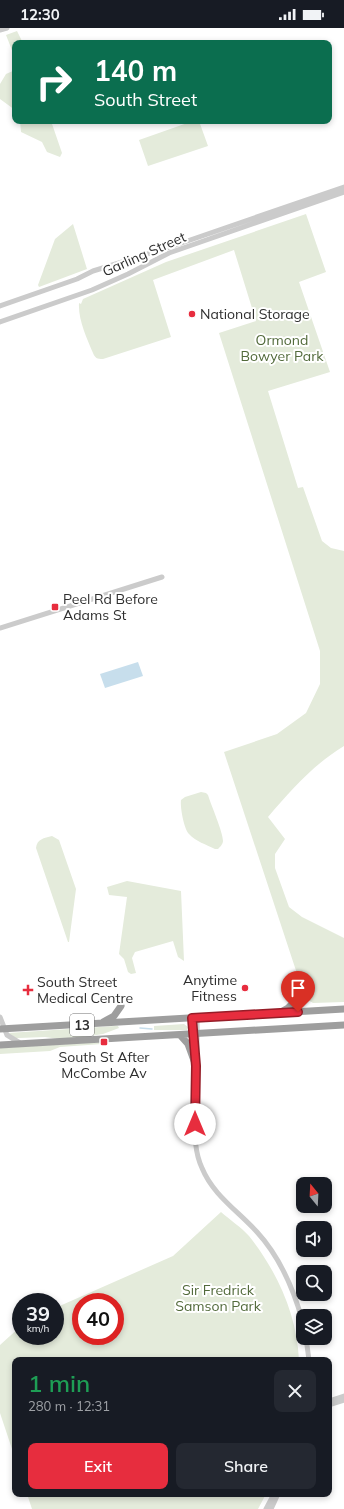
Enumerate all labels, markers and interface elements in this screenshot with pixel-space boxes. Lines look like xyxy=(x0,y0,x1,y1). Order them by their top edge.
text: 12:30 xyxy=(20,5,60,24)
text: 140 m xyxy=(94,53,177,88)
icon: right xyxy=(28,56,80,108)
text: South Street xyxy=(94,88,197,111)
street label: Garling Street xyxy=(100,228,189,280)
place label: National Storage xyxy=(200,305,310,323)
marker: National Storage xyxy=(187,309,197,319)
park label: Ormond Bowyer Park xyxy=(241,331,324,365)
place label: Peel Rd Before Adams St xyxy=(63,590,158,624)
marker: Peel Rd Before Adams St xyxy=(50,602,60,612)
place label: Anytime Fitness xyxy=(183,971,237,1005)
pin xyxy=(281,971,315,1012)
place label: South Street Medical Centre xyxy=(37,973,133,1007)
icon: arrive xyxy=(287,977,309,999)
marker: Anytime Fitness xyxy=(240,983,250,993)
marker: South Street Medical Centre xyxy=(22,984,34,996)
road number: 13 xyxy=(70,1014,94,1036)
marker: South St After McCombe Av xyxy=(99,1037,109,1047)
place label: South St After McCombe Av xyxy=(59,1048,150,1082)
position arrow xyxy=(174,1103,216,1145)
north arrow xyxy=(296,1177,332,1213)
map controls xyxy=(296,1177,332,1345)
button: sound xyxy=(296,1221,332,1257)
button: search xyxy=(296,1265,332,1301)
park label: Sir Fredrick Samson Park xyxy=(175,1281,262,1315)
speed limit sign: 40 xyxy=(72,1293,124,1345)
text: 39 xyxy=(26,1301,50,1326)
button: layers xyxy=(296,1309,332,1345)
text: km/h xyxy=(27,1322,49,1335)
text: 1 min xyxy=(28,1368,90,1398)
button: close xyxy=(274,1370,316,1412)
text: 280 m · 12:31 xyxy=(28,1398,110,1414)
button: Exit xyxy=(28,1443,168,1489)
button: Share xyxy=(176,1443,316,1489)

